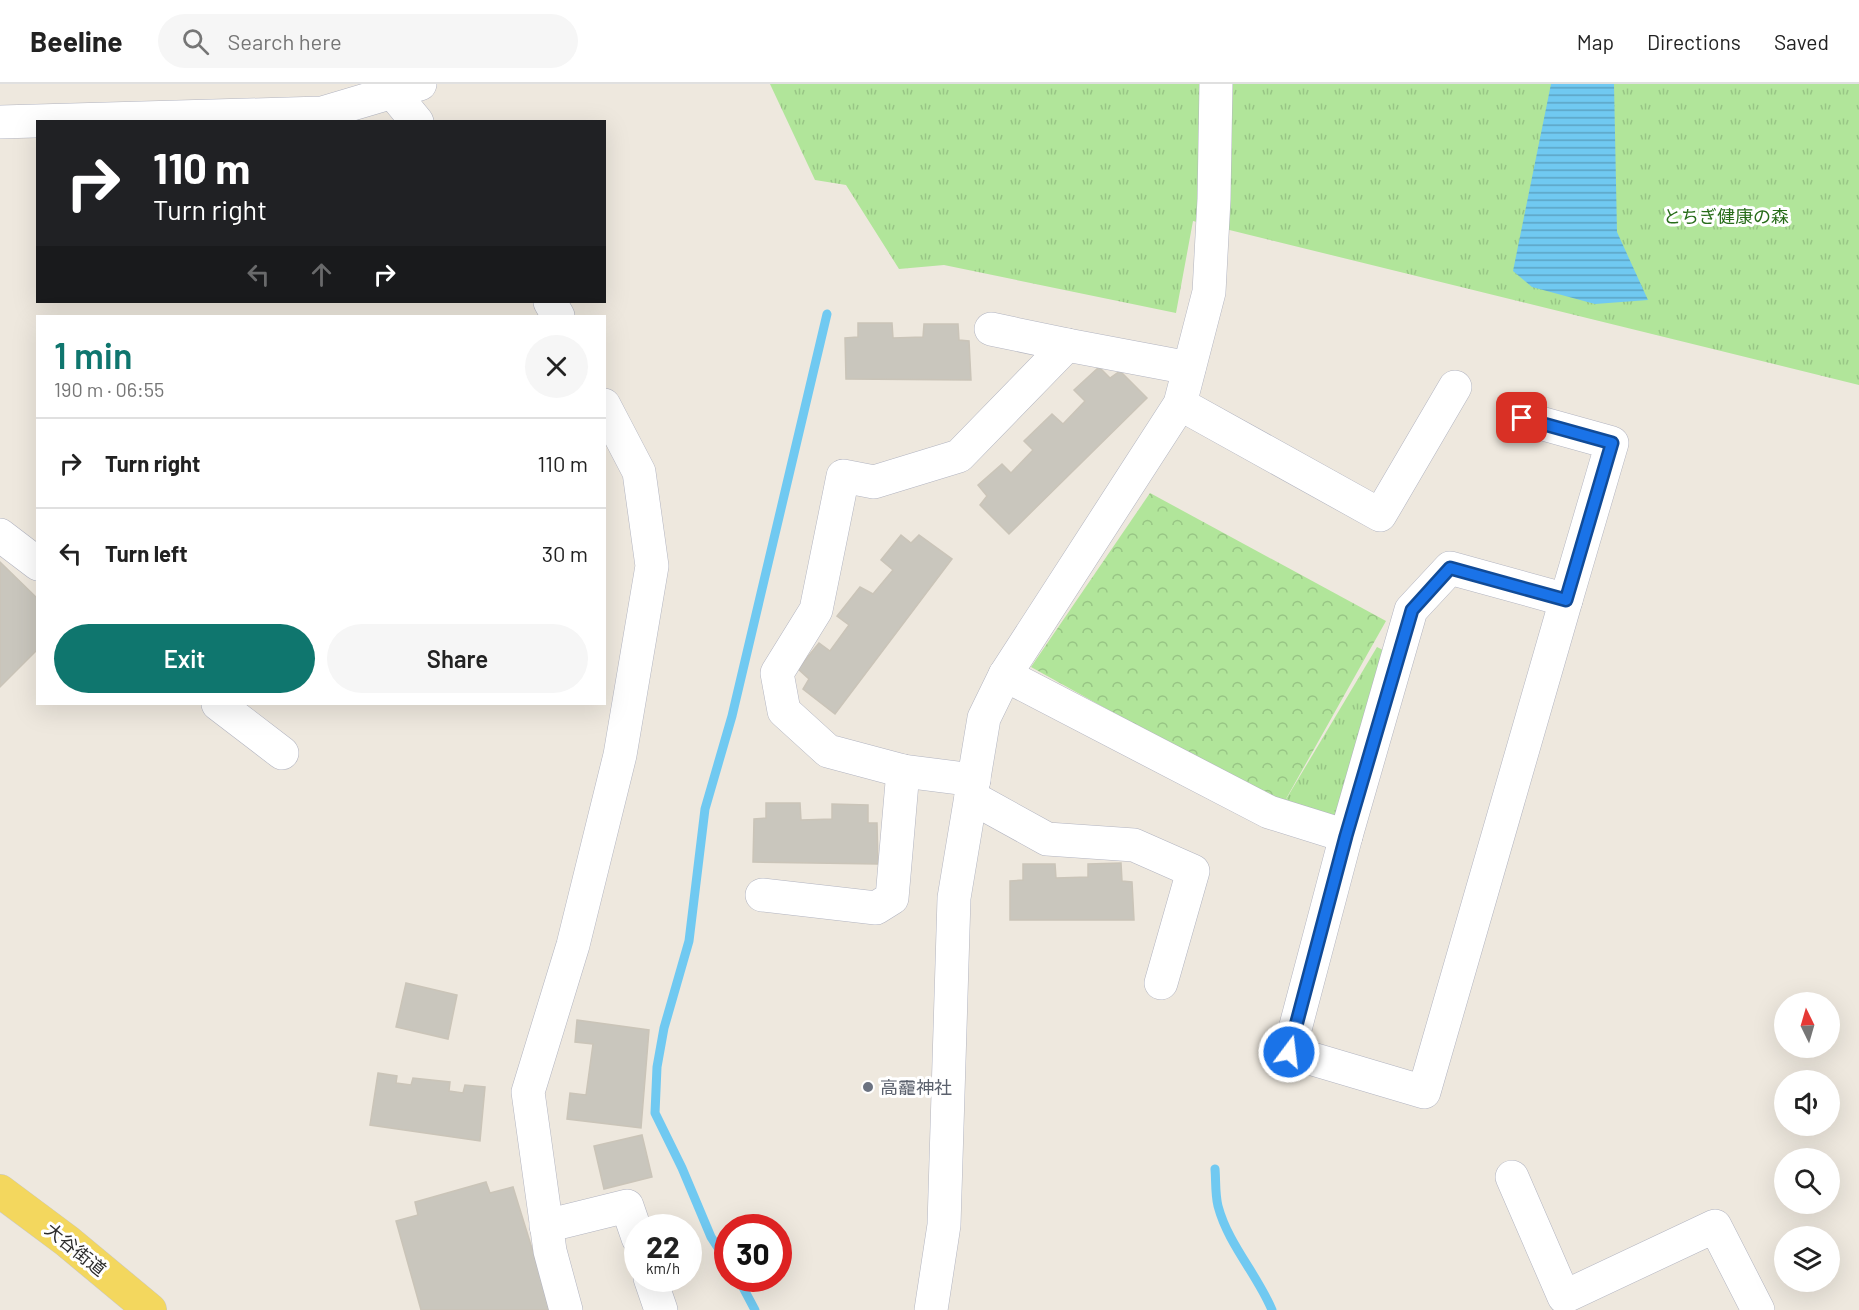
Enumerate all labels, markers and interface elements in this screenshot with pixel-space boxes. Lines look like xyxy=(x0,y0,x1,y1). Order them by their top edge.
search box xyxy=(158,14,578,68)
text: Beeline xyxy=(30,24,122,58)
icon: search xyxy=(179,25,212,58)
text: Search here xyxy=(227,28,342,54)
text: Map xyxy=(1577,29,1614,54)
text: Directions xyxy=(1647,29,1741,54)
text: Saved xyxy=(1774,29,1829,54)
text: 110 m xyxy=(153,142,250,192)
icon: right xyxy=(54,144,132,222)
text: Turn right xyxy=(153,193,267,225)
park label: とちぎ健康の森 xyxy=(1663,205,1789,227)
icon: left xyxy=(242,258,275,291)
icon: ahead xyxy=(305,258,338,291)
icon: right xyxy=(368,258,401,291)
text: 1 min xyxy=(54,333,133,376)
button: close xyxy=(525,335,588,398)
text: 190 m · 06:55 xyxy=(54,377,164,401)
pin xyxy=(1496,392,1547,443)
icon: arrive xyxy=(1505,401,1538,434)
icon: right xyxy=(54,447,87,480)
text: Turn right xyxy=(105,450,200,476)
text: 110 m xyxy=(538,450,588,476)
icon: left xyxy=(54,537,87,570)
text: Turn left xyxy=(105,540,188,566)
text: 30 m xyxy=(542,540,588,566)
button: Exit xyxy=(54,624,315,693)
button: Share xyxy=(327,624,588,693)
north arrow xyxy=(1774,992,1840,1058)
map controls xyxy=(1774,992,1840,1292)
position arrow xyxy=(1257,1020,1321,1084)
button: sound xyxy=(1774,1070,1840,1136)
place label: 高靇神社 xyxy=(880,1076,952,1098)
marker: 高靇神社 xyxy=(861,1080,875,1094)
button: search xyxy=(1774,1148,1840,1214)
speed limit sign: 30 xyxy=(714,1214,792,1292)
street label: 大谷街道 xyxy=(41,1218,111,1280)
button: layers xyxy=(1774,1226,1840,1292)
text: 22 xyxy=(646,1228,680,1264)
text: km/h xyxy=(646,1259,680,1277)

